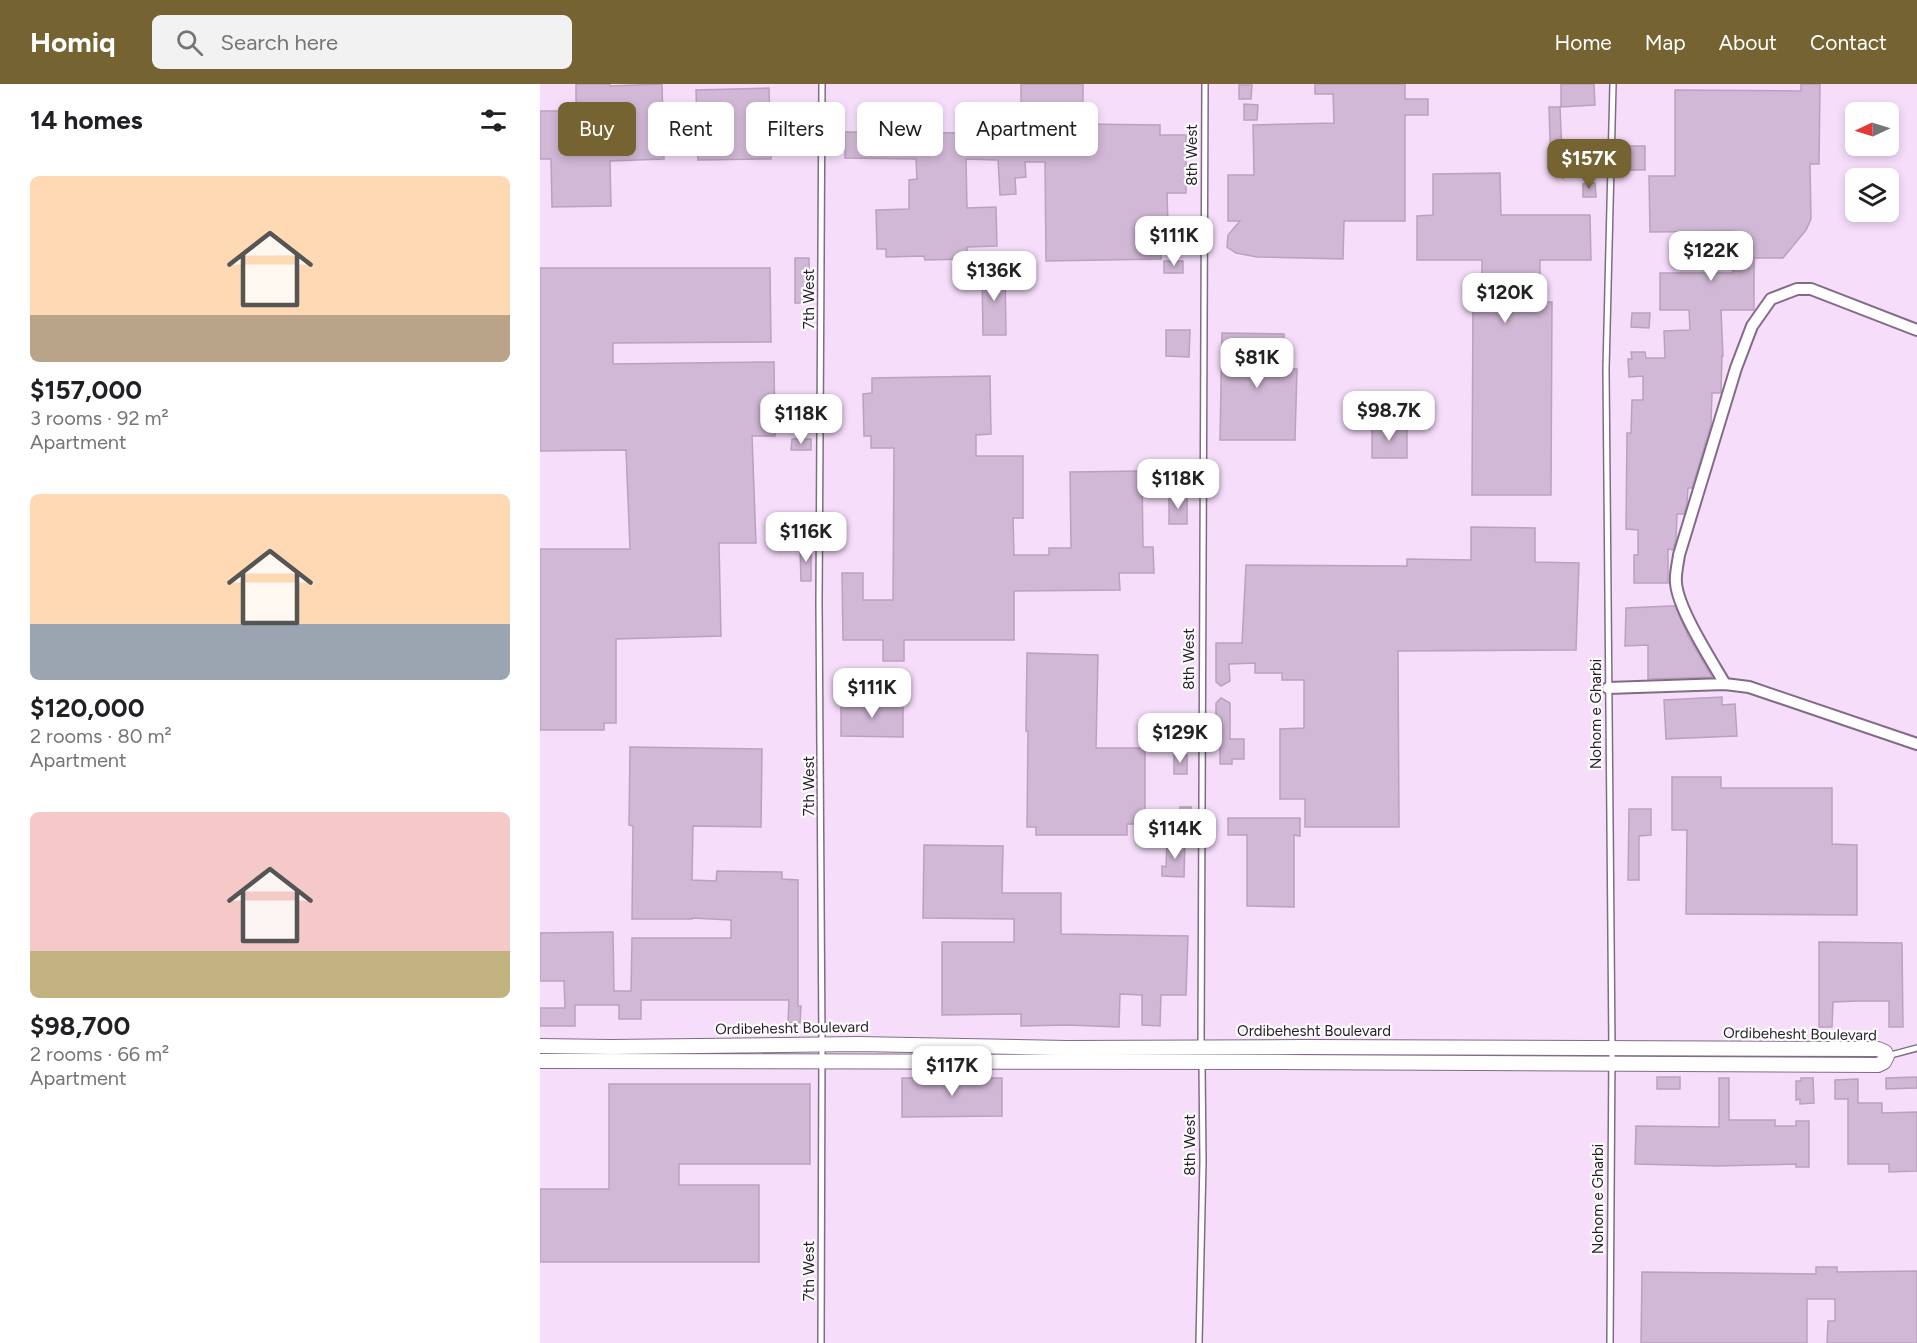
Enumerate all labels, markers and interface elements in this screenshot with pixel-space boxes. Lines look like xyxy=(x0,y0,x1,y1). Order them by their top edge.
search box xyxy=(152,15,572,69)
text: Homiq xyxy=(30,25,116,59)
icon: search xyxy=(173,26,206,59)
text: Search here xyxy=(221,29,338,56)
text: Home xyxy=(1555,30,1612,55)
text: Map xyxy=(1645,30,1686,55)
text: About xyxy=(1719,30,1777,55)
text: Contact xyxy=(1810,30,1887,55)
chip: Buy xyxy=(558,102,636,156)
chip: Rent xyxy=(648,102,734,156)
chip: Filters xyxy=(746,102,845,156)
chip: New xyxy=(857,102,943,156)
chip: Apartment xyxy=(955,102,1098,156)
north arrow xyxy=(1845,102,1899,156)
map controls xyxy=(1845,102,1899,222)
text: 14 homes xyxy=(30,104,143,136)
icon: filters xyxy=(477,104,510,137)
street label: 8th West xyxy=(1183,124,1201,186)
pin: $157K xyxy=(1547,139,1631,190)
text: $157K xyxy=(1561,146,1617,170)
button: layers xyxy=(1845,168,1899,222)
icon: home xyxy=(216,215,324,323)
pin: $111K xyxy=(1132,216,1216,267)
text: $111K xyxy=(1149,223,1199,247)
pin: $122K xyxy=(1669,231,1753,282)
text: $122K xyxy=(1683,238,1739,262)
pin: $136K xyxy=(952,251,1036,302)
text: $136K xyxy=(966,258,1022,282)
street label: 7th West xyxy=(800,268,818,329)
pin: $120K xyxy=(1463,273,1547,324)
text: $120K xyxy=(1476,280,1534,304)
pin: $81K xyxy=(1221,338,1293,389)
text: $81K xyxy=(1234,345,1280,369)
text: $157,000 xyxy=(30,374,142,406)
pin: $98.7K xyxy=(1340,391,1438,442)
pin: $118K xyxy=(759,394,843,445)
text: $98.7K xyxy=(1357,398,1421,422)
text: $118K xyxy=(774,401,828,425)
text: 3 rooms · 92 m² xyxy=(30,406,169,430)
text: Apartment xyxy=(30,430,127,454)
pin: $118K xyxy=(1136,459,1220,510)
text: $118K xyxy=(1151,466,1205,490)
pin: $116K xyxy=(764,512,848,563)
text: $116K xyxy=(780,519,832,543)
icon: home xyxy=(216,533,324,641)
street label: 8th West xyxy=(1180,628,1198,690)
street label: Nohom e Gharbi xyxy=(1587,659,1605,769)
pin: $111K xyxy=(830,668,914,719)
text: $111K xyxy=(847,675,897,699)
text: $120,000 xyxy=(30,692,145,724)
pin: $129K xyxy=(1138,713,1222,764)
text: $129K xyxy=(1152,720,1208,744)
text: 2 rooms · 80 m² xyxy=(30,724,172,748)
text: Apartment xyxy=(30,748,127,772)
street label: 7th West xyxy=(800,755,818,816)
pin: $114K xyxy=(1133,809,1217,860)
text: $114K xyxy=(1148,816,1202,840)
icon: home xyxy=(216,851,324,959)
text: $98,700 xyxy=(30,1010,130,1042)
street label: Ordibehesht Boulevard xyxy=(715,1018,869,1038)
street label: Ordibehesht Boulevard xyxy=(1237,1022,1391,1040)
street label: Ordibehesht Boulevard xyxy=(1723,1024,1877,1044)
text: 2 rooms · 66 m² xyxy=(30,1042,169,1066)
pin: $117K xyxy=(910,1046,994,1097)
text: $117K xyxy=(926,1053,978,1077)
text: Apartment xyxy=(30,1066,127,1090)
street label: 8th West xyxy=(1181,1114,1199,1176)
street label: Nohom e Gharbi xyxy=(1589,1144,1607,1254)
street label: 7th West xyxy=(800,1240,818,1301)

